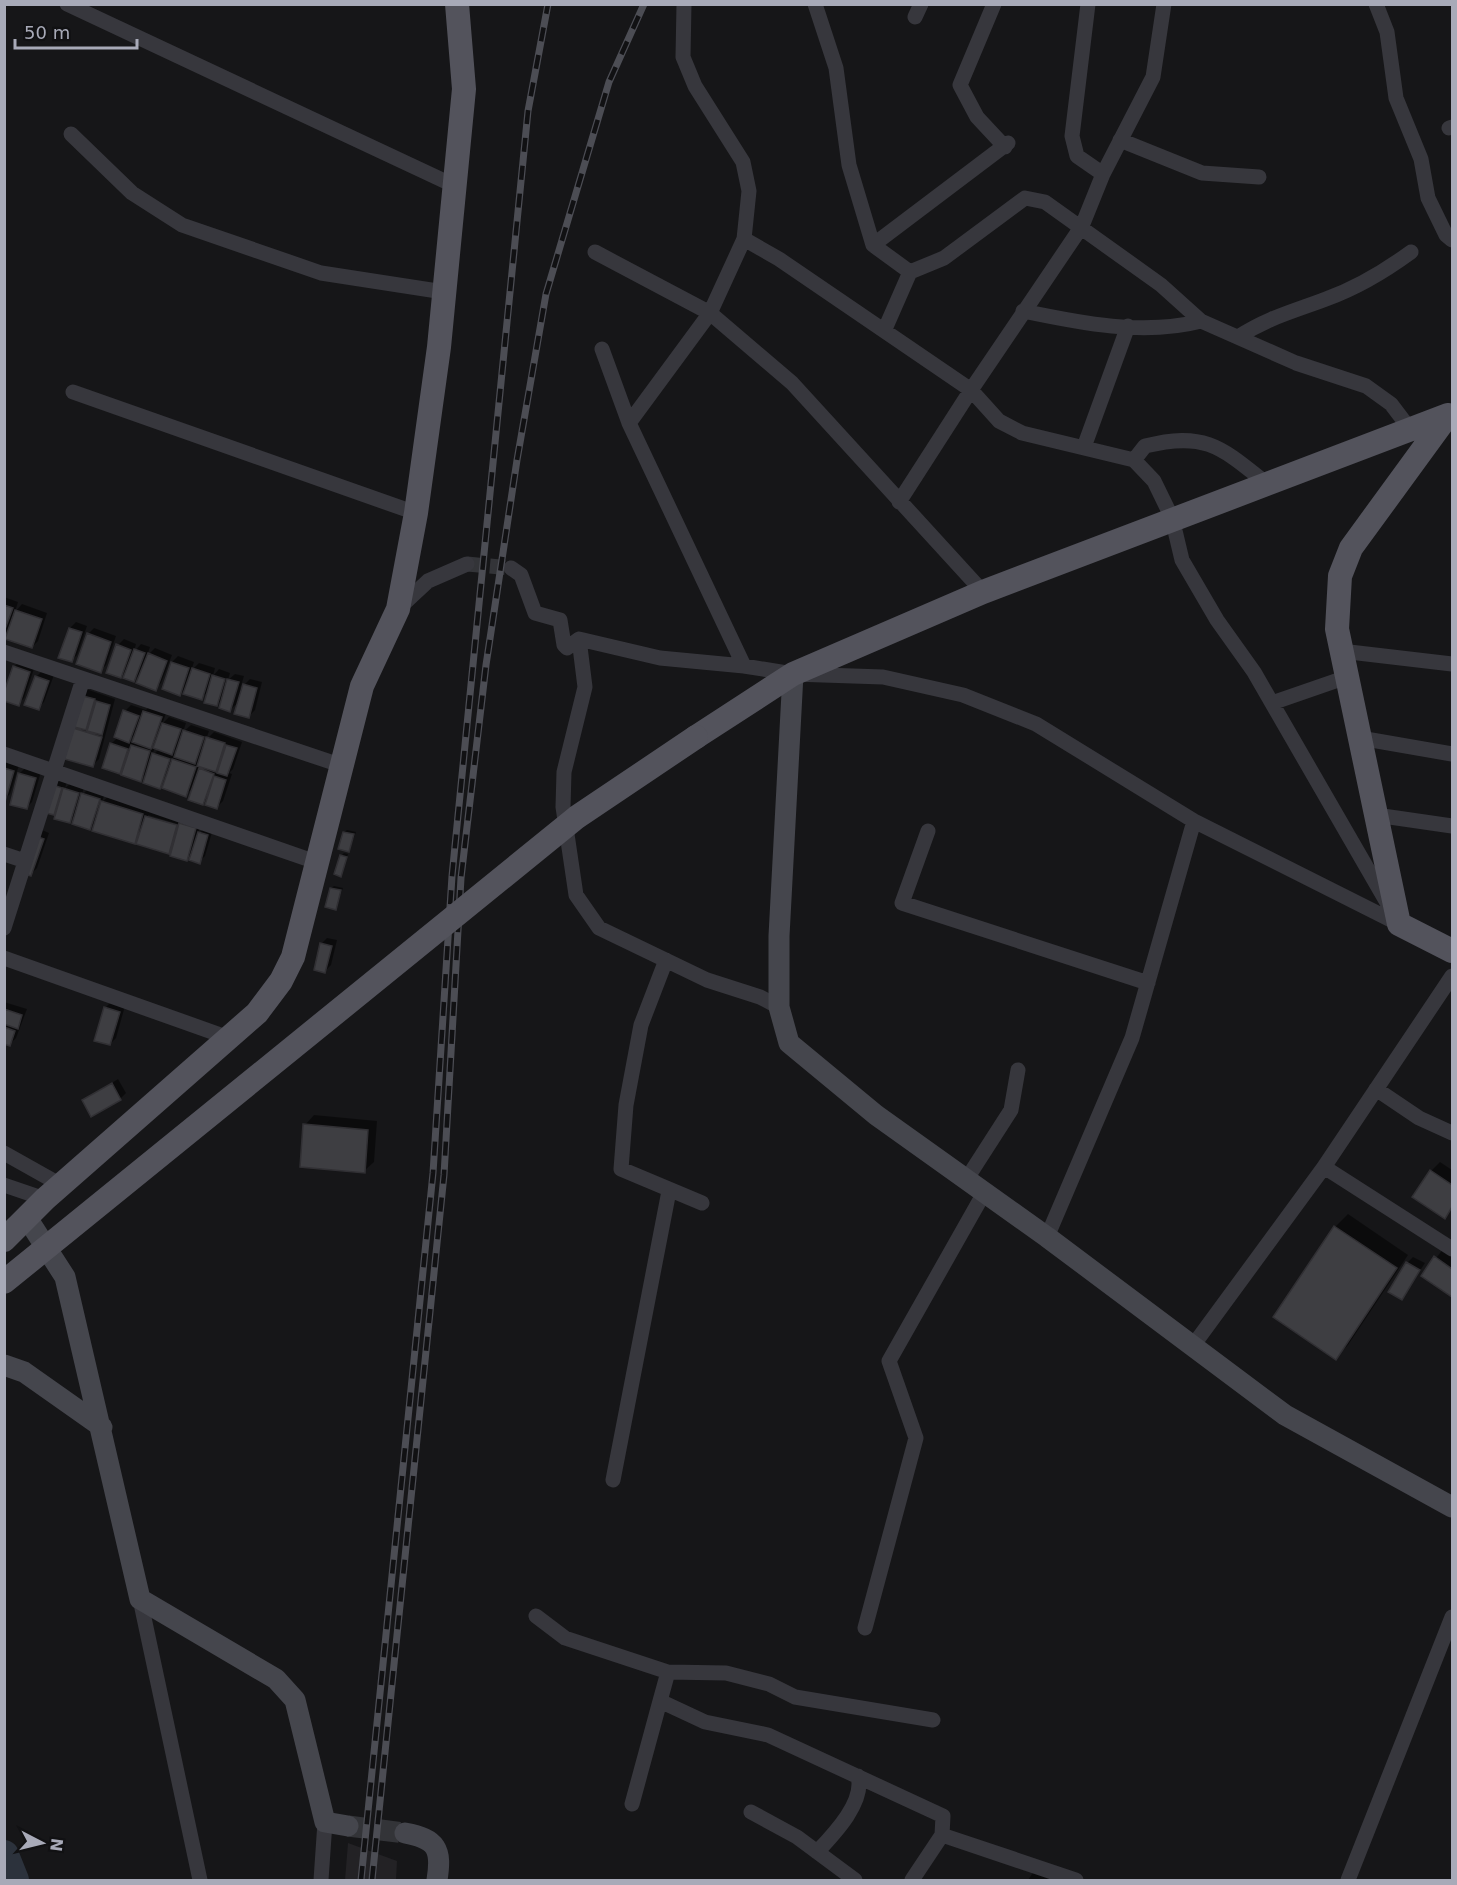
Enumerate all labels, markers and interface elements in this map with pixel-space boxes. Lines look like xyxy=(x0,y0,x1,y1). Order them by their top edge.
scale bar xyxy=(15,12,136,50)
text: 50 m xyxy=(24,22,70,43)
north arrow xyxy=(12,1813,72,1873)
text: N xyxy=(46,1837,67,1853)

